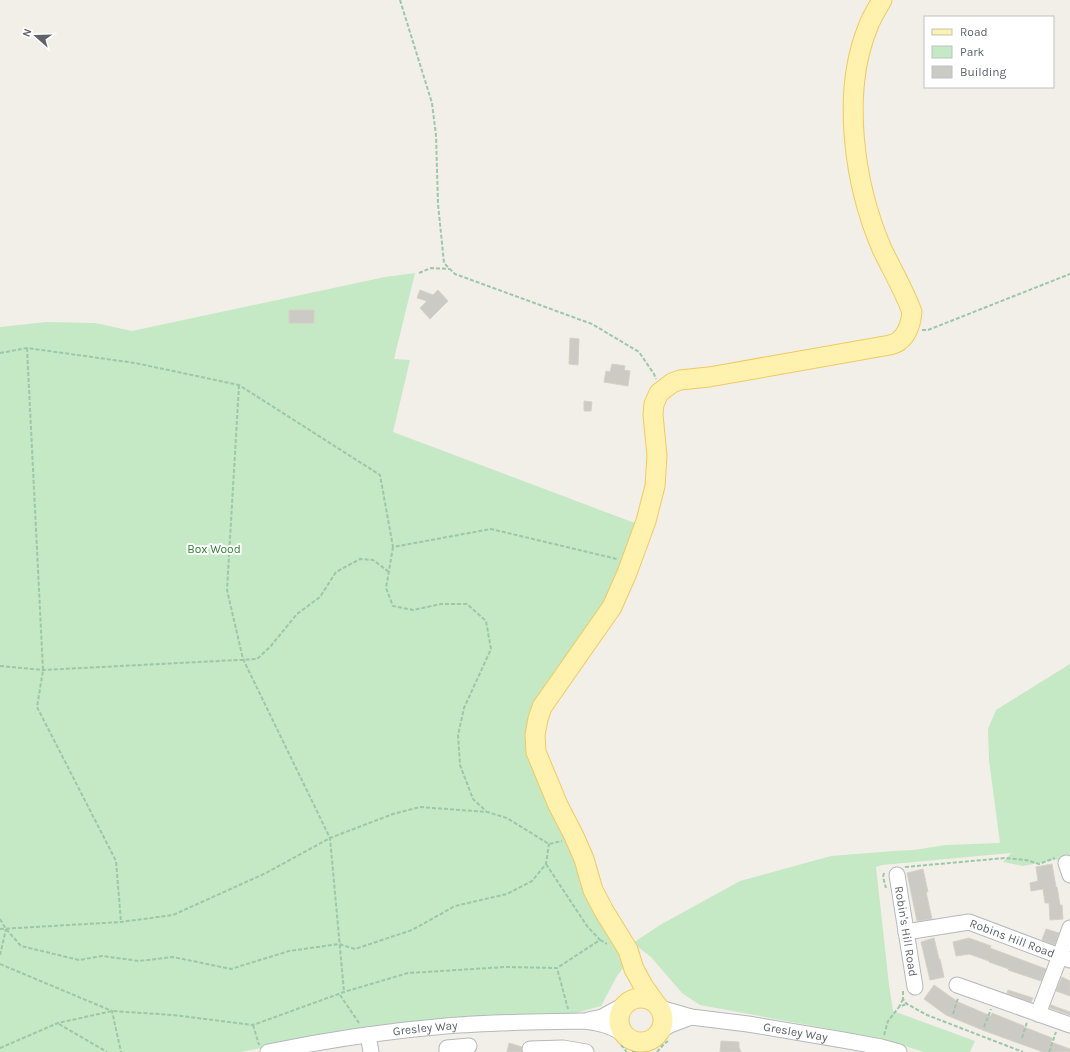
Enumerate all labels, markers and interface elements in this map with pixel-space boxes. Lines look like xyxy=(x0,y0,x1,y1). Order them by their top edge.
north arrow xyxy=(16,16,56,56)
legend xyxy=(924,16,1054,88)
text: Road xyxy=(960,25,988,39)
text: N xyxy=(20,27,35,39)
text: Park xyxy=(960,45,985,59)
text: Building xyxy=(960,65,1007,79)
park label: Box Wood xyxy=(187,542,241,556)
street label: Robin's Hill Road xyxy=(892,885,920,978)
street label: Robins Hill Road xyxy=(968,916,1057,961)
street label: Gresley Way xyxy=(392,1018,458,1038)
street label: Gresley Way xyxy=(762,1020,829,1044)

